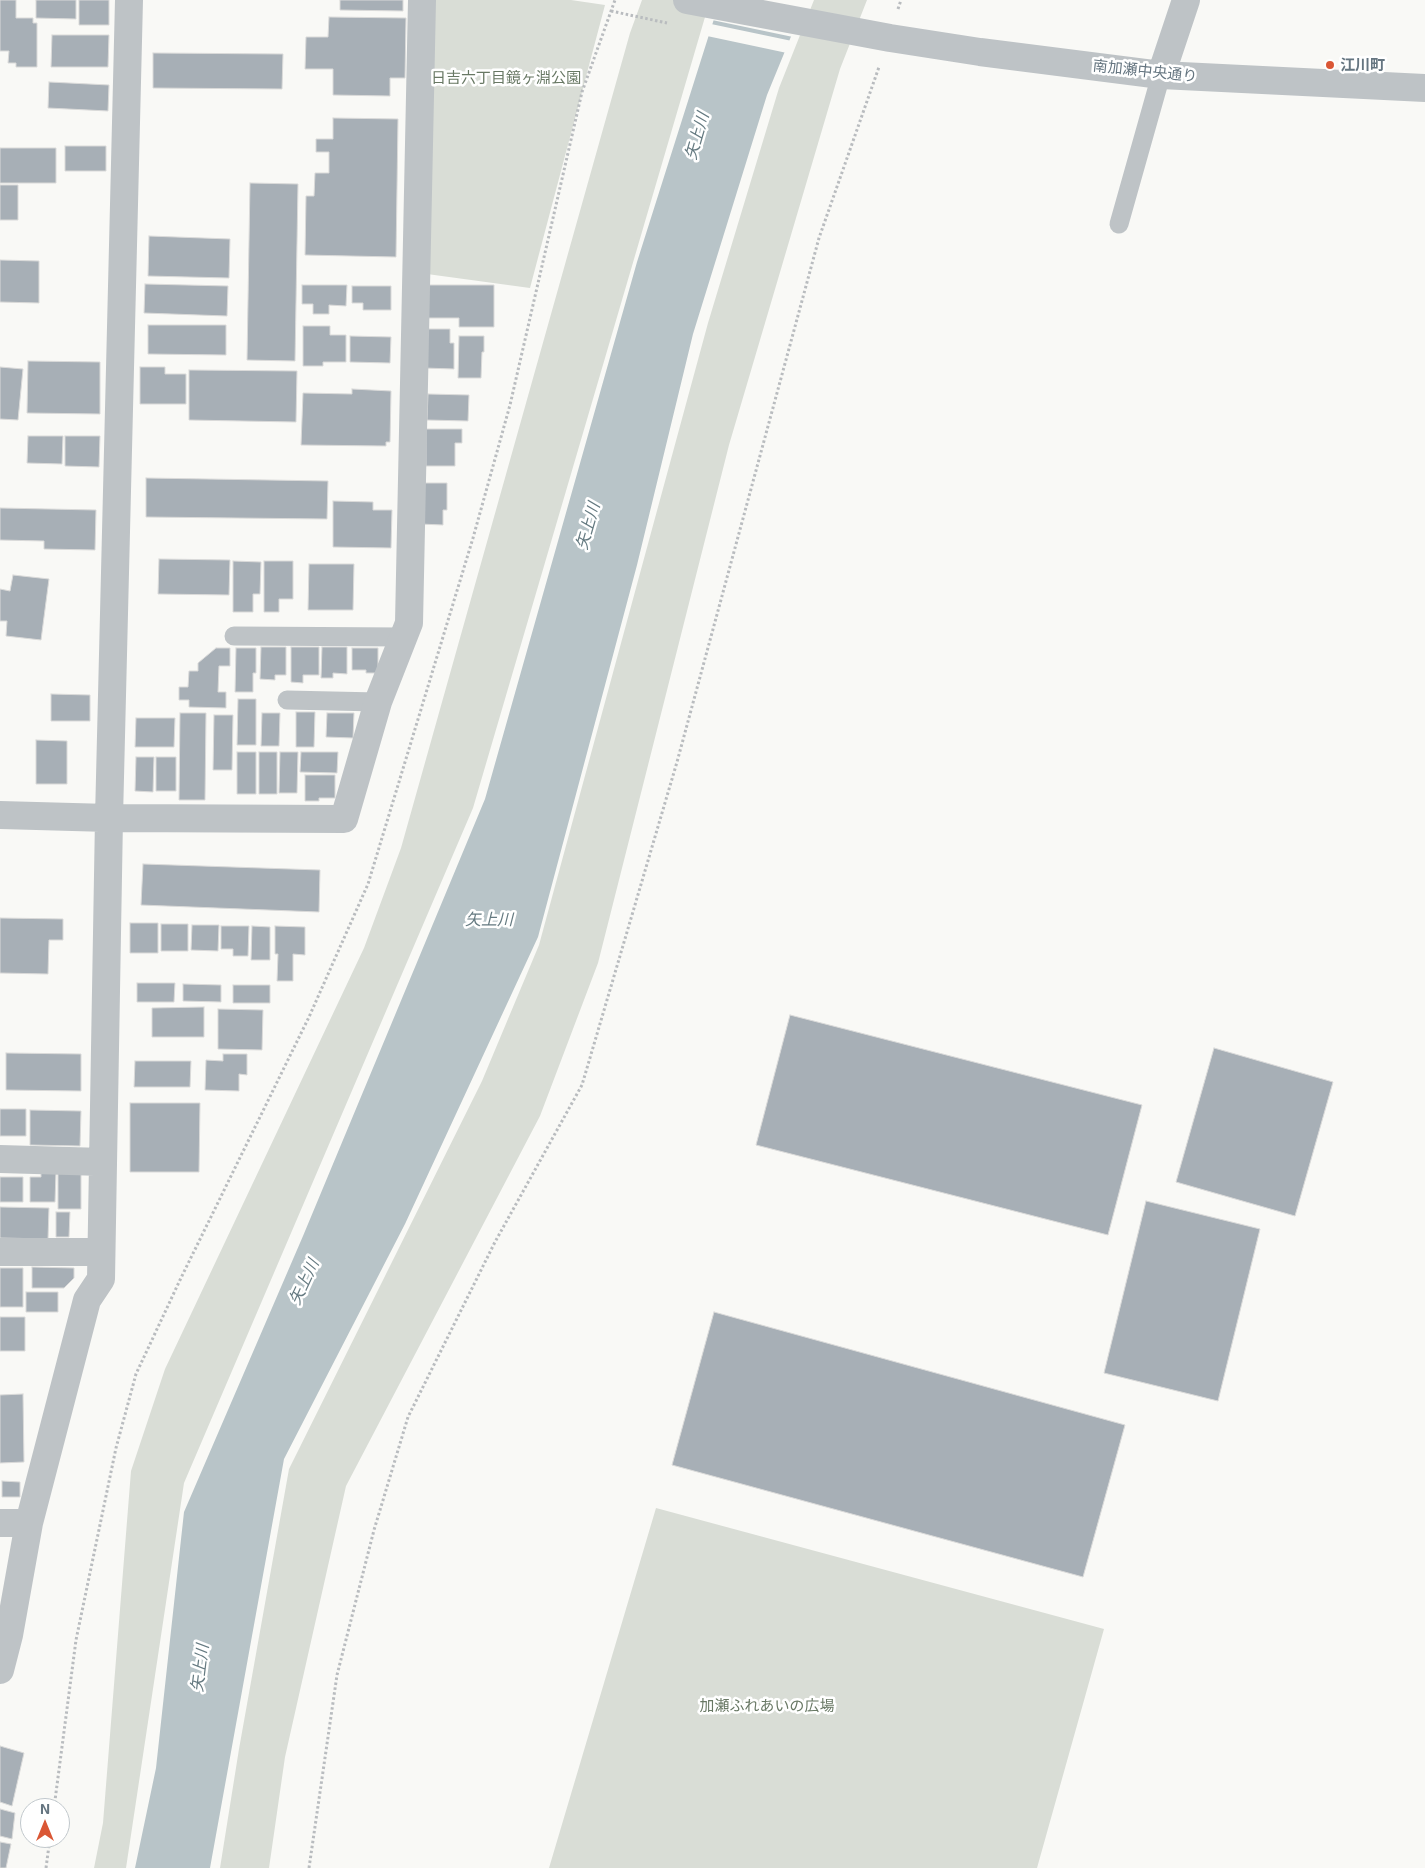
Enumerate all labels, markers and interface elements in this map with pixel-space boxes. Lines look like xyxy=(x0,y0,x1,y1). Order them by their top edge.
place label: 江川町 xyxy=(1340,56,1385,74)
street label: 南加瀬中央通り xyxy=(1092,57,1198,85)
marker: 江川町 xyxy=(1324,59,1336,71)
park label: 日吉六丁目鏡ヶ淵公園 xyxy=(431,69,581,87)
water label: 矢上川 xyxy=(681,110,713,162)
water label: 矢上川 xyxy=(572,500,604,552)
water label: 矢上川 xyxy=(465,910,513,930)
water label: 矢上川 xyxy=(285,1256,323,1308)
water label: 矢上川 xyxy=(188,1643,212,1693)
park label: 加瀬ふれあいの広場 xyxy=(700,1697,834,1715)
north arrow xyxy=(20,1798,70,1848)
text: N xyxy=(40,1800,50,1817)

